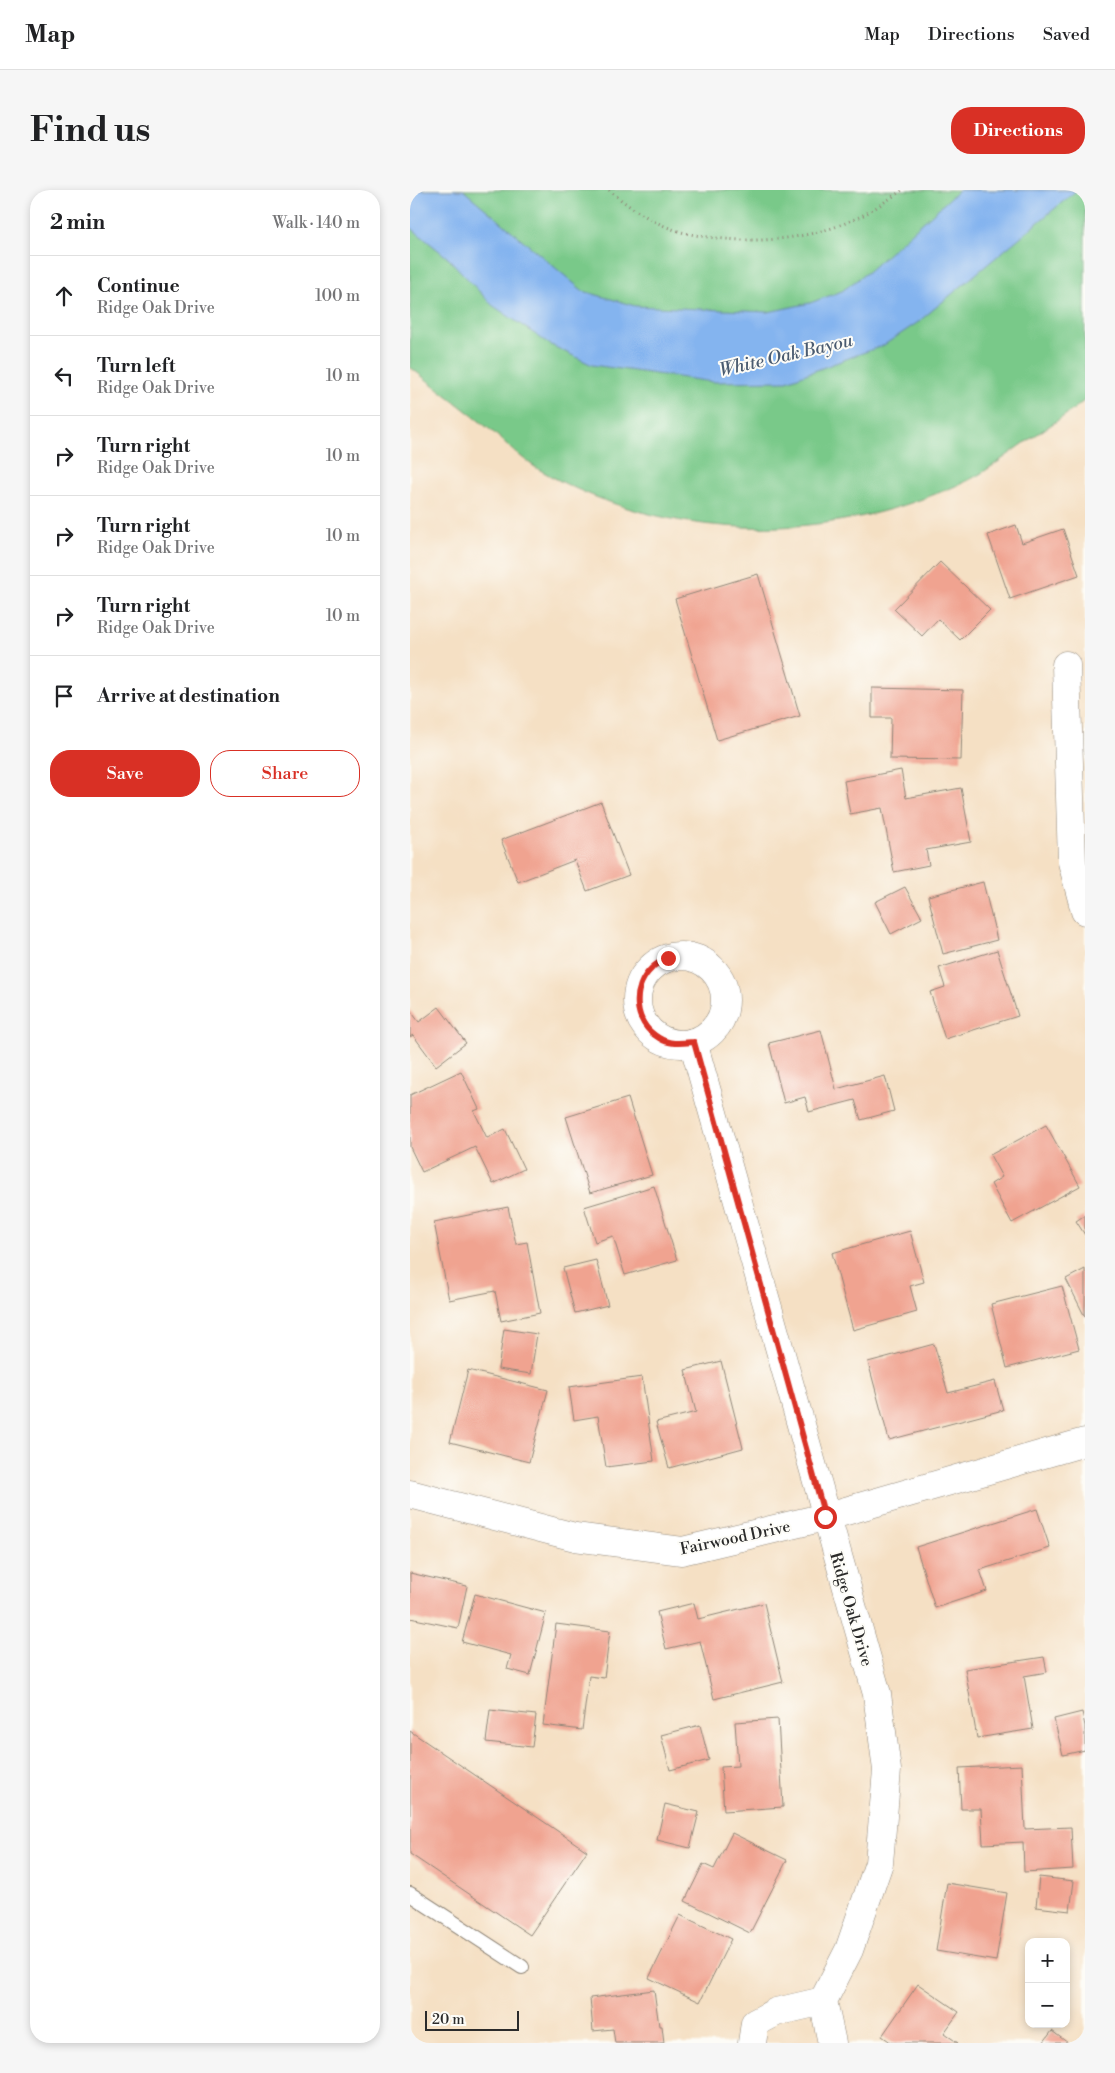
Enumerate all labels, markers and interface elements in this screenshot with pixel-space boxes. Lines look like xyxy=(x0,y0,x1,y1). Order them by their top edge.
text: Map xyxy=(25,20,75,50)
text: Map xyxy=(864,23,900,46)
text: Directions xyxy=(928,23,1015,46)
text: Saved xyxy=(1043,23,1090,46)
button: Directions xyxy=(951,107,1085,154)
text: Find us xyxy=(30,109,150,152)
text: 2 min xyxy=(50,210,105,236)
text: Walk · 140 m xyxy=(272,213,360,233)
text: Continue xyxy=(97,274,180,298)
icon: ahead xyxy=(50,282,78,310)
text: 100 m xyxy=(315,286,360,306)
text: Ridge Oak Drive xyxy=(97,298,215,318)
water label: White Oak Bayou xyxy=(717,329,856,382)
text: Turn left xyxy=(97,354,176,378)
icon: left xyxy=(50,362,78,390)
text: 10 m xyxy=(326,366,360,386)
text: Ridge Oak Drive xyxy=(97,378,215,398)
text: Turn right xyxy=(97,434,190,458)
icon: right xyxy=(50,442,78,470)
text: 10 m xyxy=(326,446,360,466)
text: Ridge Oak Drive xyxy=(97,458,215,478)
text: Turn right xyxy=(97,514,190,538)
icon: right xyxy=(50,522,78,550)
text: 10 m xyxy=(326,526,360,546)
text: Ridge Oak Drive xyxy=(97,538,215,558)
text: Turn right xyxy=(97,594,190,618)
icon: right xyxy=(50,602,78,630)
text: 10 m xyxy=(326,606,360,626)
text: Ridge Oak Drive xyxy=(97,618,215,638)
icon: arrive xyxy=(50,682,78,710)
text: Arrive at destination xyxy=(97,684,280,708)
button: Save xyxy=(50,750,200,797)
button: Share xyxy=(210,750,360,797)
route end xyxy=(657,947,680,970)
route start xyxy=(814,1506,837,1529)
street label: Fairwood Drive xyxy=(678,1517,792,1559)
street label: Ridge Oak Drive xyxy=(825,1550,877,1669)
map controls xyxy=(1025,1938,1070,2028)
button: + xyxy=(1025,1938,1070,1983)
button: − xyxy=(1025,1983,1070,2028)
scale bar xyxy=(425,2008,519,2031)
text: 20 m xyxy=(432,2011,464,2029)

